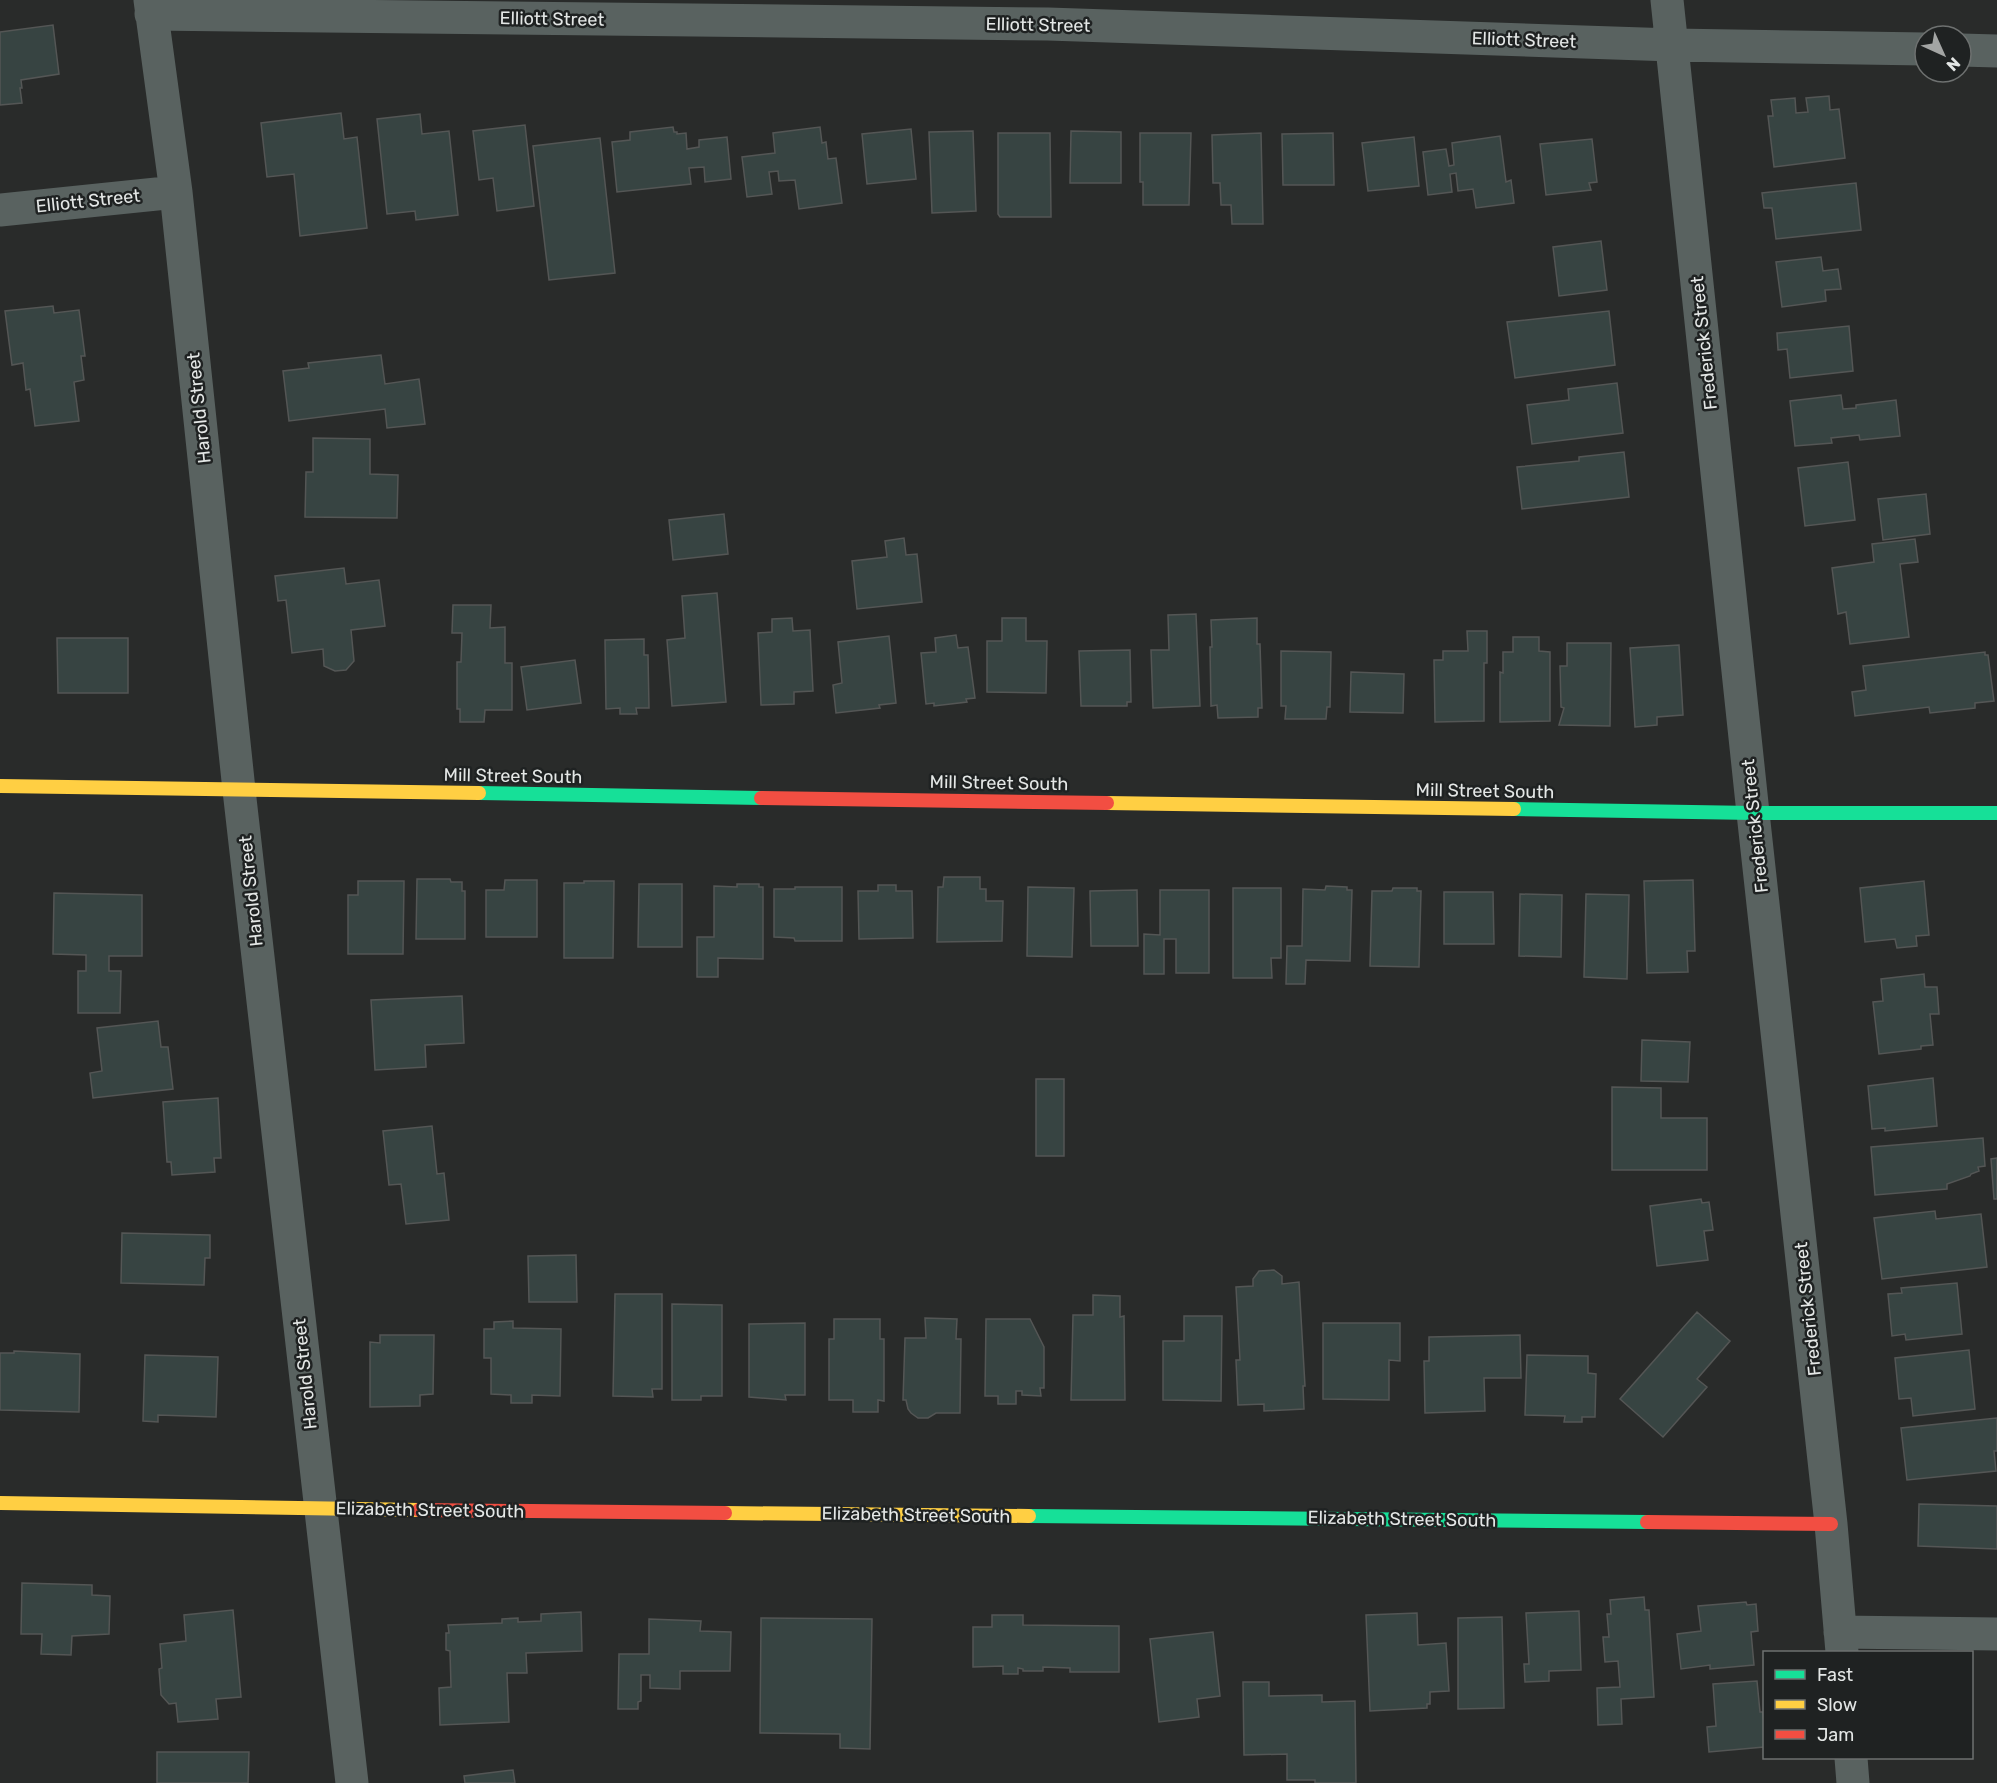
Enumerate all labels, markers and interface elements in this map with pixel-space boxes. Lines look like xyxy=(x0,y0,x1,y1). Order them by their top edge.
street label: Elliott Street xyxy=(499,7,605,31)
street label: Elliott Street xyxy=(985,13,1091,37)
north arrow xyxy=(1913,24,1973,84)
street label: Elliott Street xyxy=(1471,27,1577,53)
text: N xyxy=(1942,53,1964,75)
street label: Elliott Street xyxy=(35,185,141,217)
street label: Frederick Street xyxy=(1686,275,1722,411)
street label: Harold Street xyxy=(182,351,216,465)
street label: Frederick Street xyxy=(1737,758,1773,894)
street label: Mill Street South xyxy=(444,764,582,788)
street label: Mill Street South xyxy=(930,771,1068,795)
street label: Mill Street South xyxy=(1416,779,1554,803)
street label: Harold Street xyxy=(234,834,268,948)
street label: Frederick Street xyxy=(1790,1241,1826,1377)
street label: Harold Street xyxy=(288,1317,322,1431)
street label: Elizabeth Street South xyxy=(335,1497,525,1523)
street label: Elizabeth Street South xyxy=(821,1502,1011,1528)
street label: Elizabeth Street South xyxy=(1307,1506,1497,1532)
legend xyxy=(1763,1651,1973,1759)
text: Fast xyxy=(1817,1664,1853,1686)
text: Slow xyxy=(1817,1694,1857,1716)
text: Jam xyxy=(1817,1724,1854,1746)

